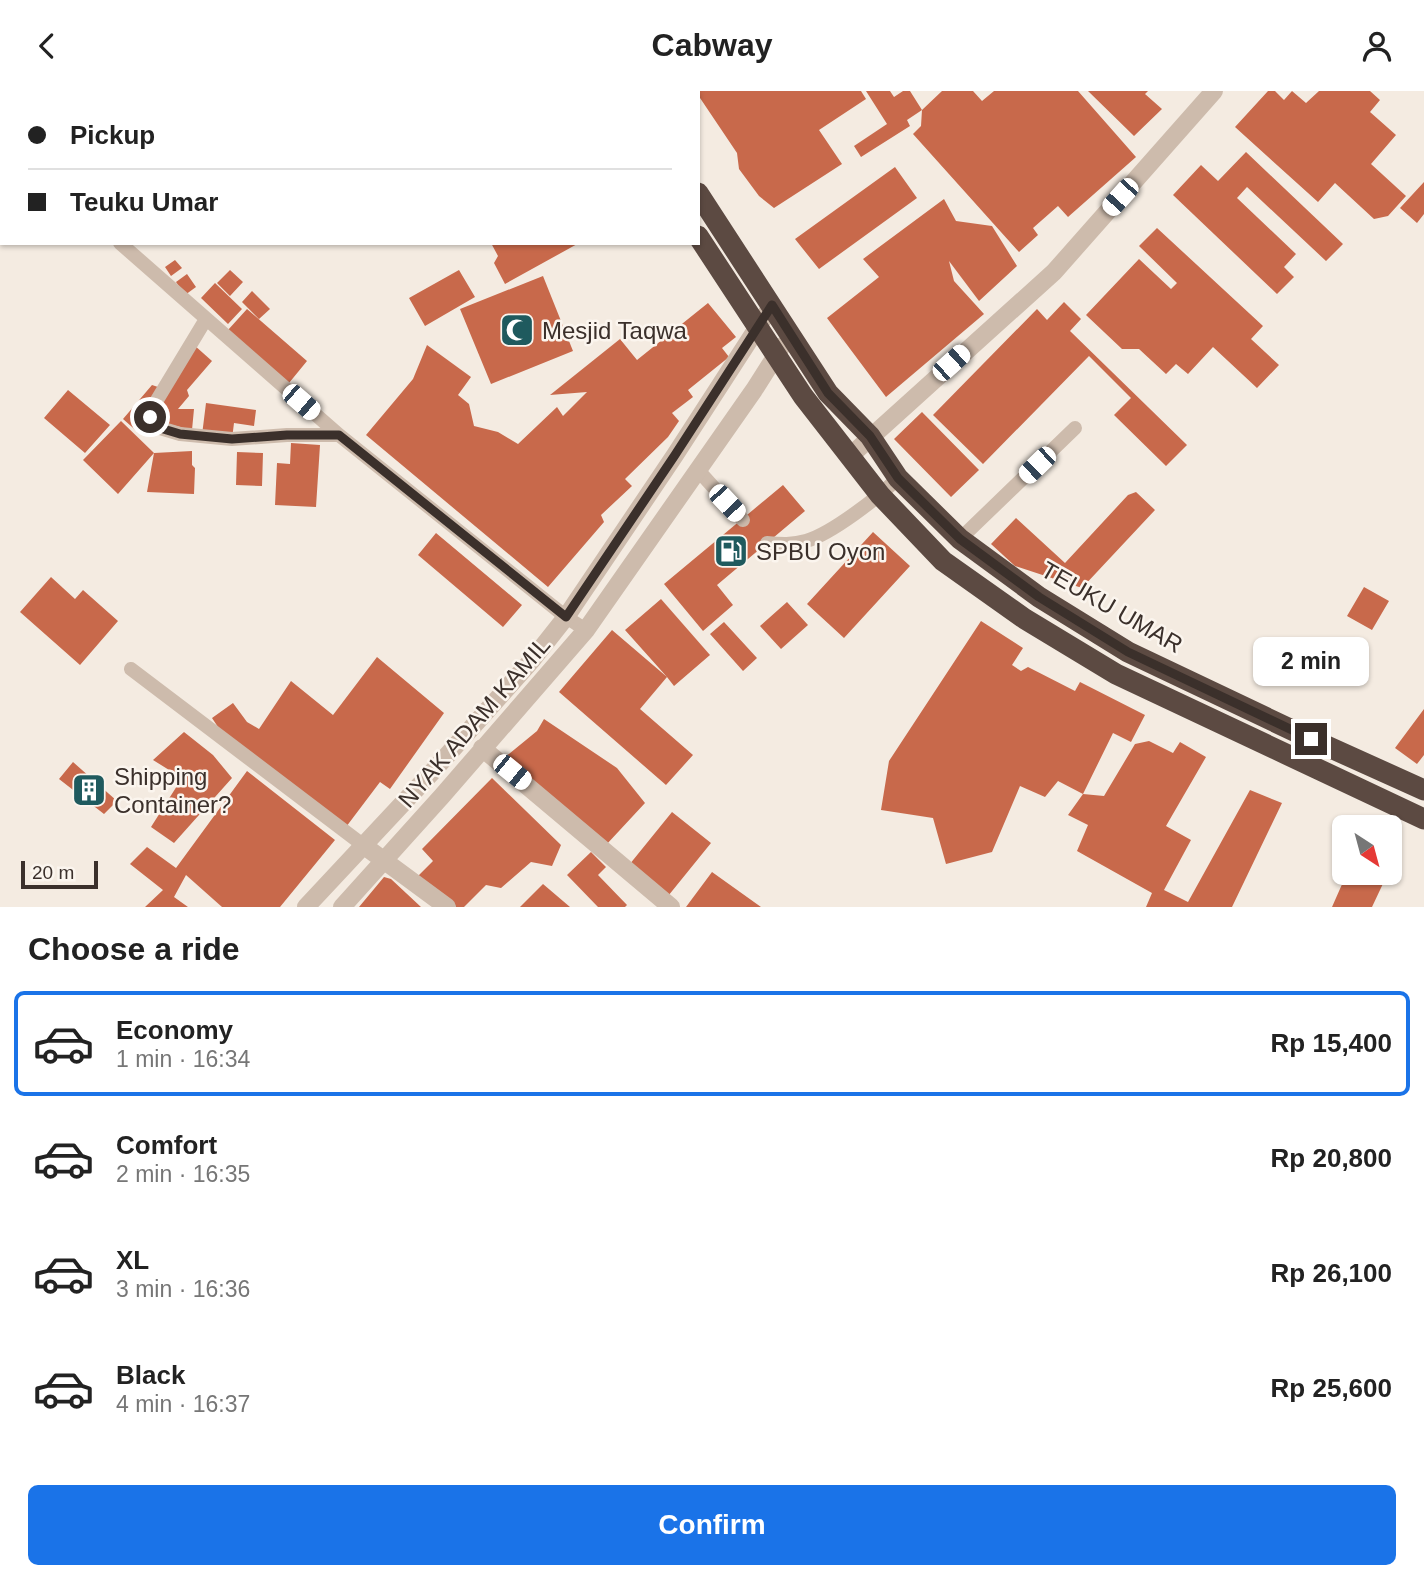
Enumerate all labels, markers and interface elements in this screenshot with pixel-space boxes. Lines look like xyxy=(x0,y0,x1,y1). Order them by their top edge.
icon: back xyxy=(28,27,66,65)
text: Cabway xyxy=(652,27,772,63)
icon: person xyxy=(1358,27,1396,65)
text: Pickup xyxy=(70,120,155,150)
car xyxy=(1099,174,1142,220)
text: Teuku Umar xyxy=(70,187,218,217)
mosque icon: Mesjid Taqwa xyxy=(498,311,536,349)
place label: Mesjid Taqwa xyxy=(542,317,688,344)
car xyxy=(929,341,974,385)
car xyxy=(279,380,324,424)
route start xyxy=(134,401,166,433)
car xyxy=(1015,443,1060,487)
car xyxy=(705,480,750,526)
fuel station icon: SPBU Oyon xyxy=(712,532,750,570)
place label: SPBU Oyon xyxy=(756,538,885,565)
street label: TEUKU UMAR xyxy=(1037,556,1187,658)
street label: NYAK ADAM KAMIL xyxy=(393,631,555,813)
callout: 2 min xyxy=(1253,637,1369,687)
text: 2 min xyxy=(1281,648,1341,674)
route end xyxy=(1295,723,1327,755)
car xyxy=(490,751,535,793)
place label: Shipping Container? xyxy=(114,763,231,818)
building icon: Shipping Container? xyxy=(70,771,108,809)
north arrow xyxy=(1332,815,1402,885)
map controls xyxy=(1332,815,1402,885)
scale bar xyxy=(21,858,98,890)
text: 20 m xyxy=(32,862,74,883)
text: Choose a ride xyxy=(28,931,240,967)
icon: car xyxy=(32,1012,95,1075)
text: Economy xyxy=(116,1015,233,1045)
text: Rp 15,400 xyxy=(1271,1028,1392,1058)
text: 1 min · 16:34 xyxy=(116,1046,250,1072)
icon: car xyxy=(32,1127,95,1190)
text: Comfort xyxy=(116,1130,217,1160)
text: Rp 20,800 xyxy=(1271,1143,1392,1173)
text: 2 min · 16:35 xyxy=(116,1161,250,1187)
icon: car xyxy=(32,1242,95,1305)
text: XL xyxy=(116,1245,149,1275)
text: Rp 26,100 xyxy=(1271,1258,1392,1288)
text: 3 min · 16:36 xyxy=(116,1276,250,1302)
icon: car xyxy=(32,1357,95,1420)
text: Black xyxy=(116,1360,185,1390)
text: Rp 25,600 xyxy=(1271,1373,1392,1403)
text: 4 min · 16:37 xyxy=(116,1391,250,1417)
button: Confirm xyxy=(28,1485,1396,1565)

